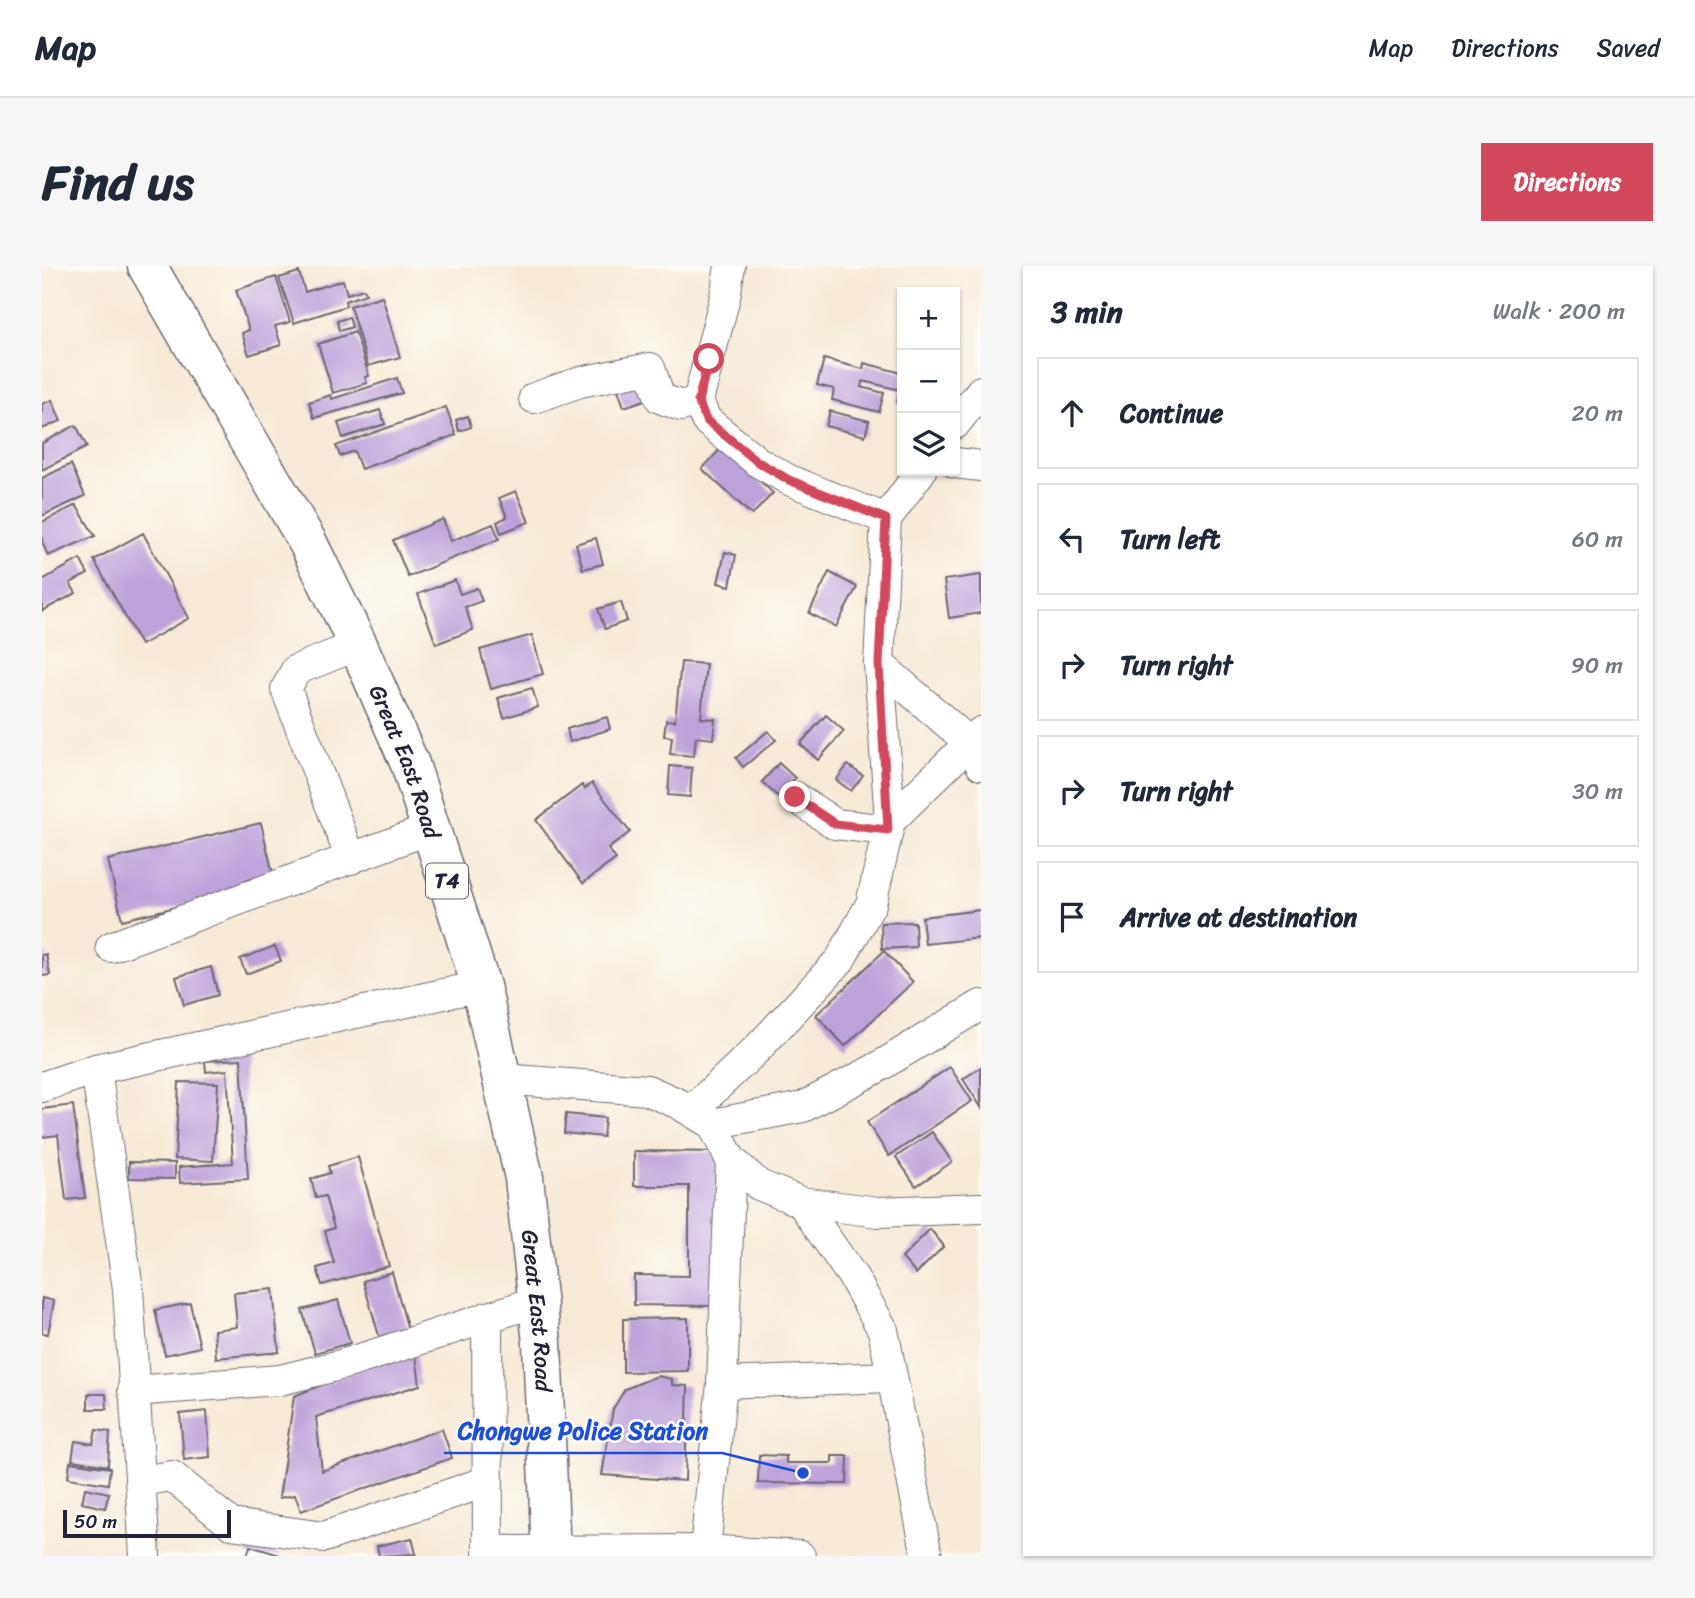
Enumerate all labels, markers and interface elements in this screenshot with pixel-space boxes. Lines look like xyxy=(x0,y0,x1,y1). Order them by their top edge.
text: Map xyxy=(35,19,96,77)
text: Map xyxy=(1369,27,1413,69)
text: Directions xyxy=(1451,27,1559,69)
text: Saved xyxy=(1597,27,1660,69)
text: Find us xyxy=(42,139,194,226)
button: Directions xyxy=(1481,143,1653,221)
text: 3 min xyxy=(1051,285,1123,339)
map controls xyxy=(897,287,960,476)
button: + xyxy=(897,287,960,350)
text: Walk · 200 m xyxy=(1493,291,1625,332)
route start xyxy=(693,343,724,374)
button: − xyxy=(897,350,960,413)
text: Continue xyxy=(1120,390,1223,436)
text: 20 m xyxy=(1572,393,1623,434)
icon: ahead xyxy=(1053,394,1091,432)
button: layers xyxy=(897,413,960,476)
text: Turn left xyxy=(1120,516,1220,562)
text: 60 m xyxy=(1572,519,1623,560)
icon: left xyxy=(1053,520,1091,558)
text: Turn right xyxy=(1120,642,1233,688)
text: 90 m xyxy=(1571,645,1623,686)
icon: right xyxy=(1053,646,1091,684)
street label: Great East Road xyxy=(357,678,453,846)
text: Turn right xyxy=(1120,768,1233,814)
text: 30 m xyxy=(1572,771,1623,812)
icon: right xyxy=(1053,772,1091,810)
route end xyxy=(779,781,810,812)
road number: T4 xyxy=(426,864,468,898)
text: Arrive at destination xyxy=(1120,894,1357,940)
icon: arrive xyxy=(1053,898,1091,936)
street label: Great East Road xyxy=(509,1228,564,1394)
callout: Chongwe Police Station xyxy=(444,1408,722,1453)
text: Chongwe Police Station xyxy=(457,1410,708,1452)
text: 50 m xyxy=(74,1505,117,1538)
scale bar xyxy=(63,1507,231,1539)

